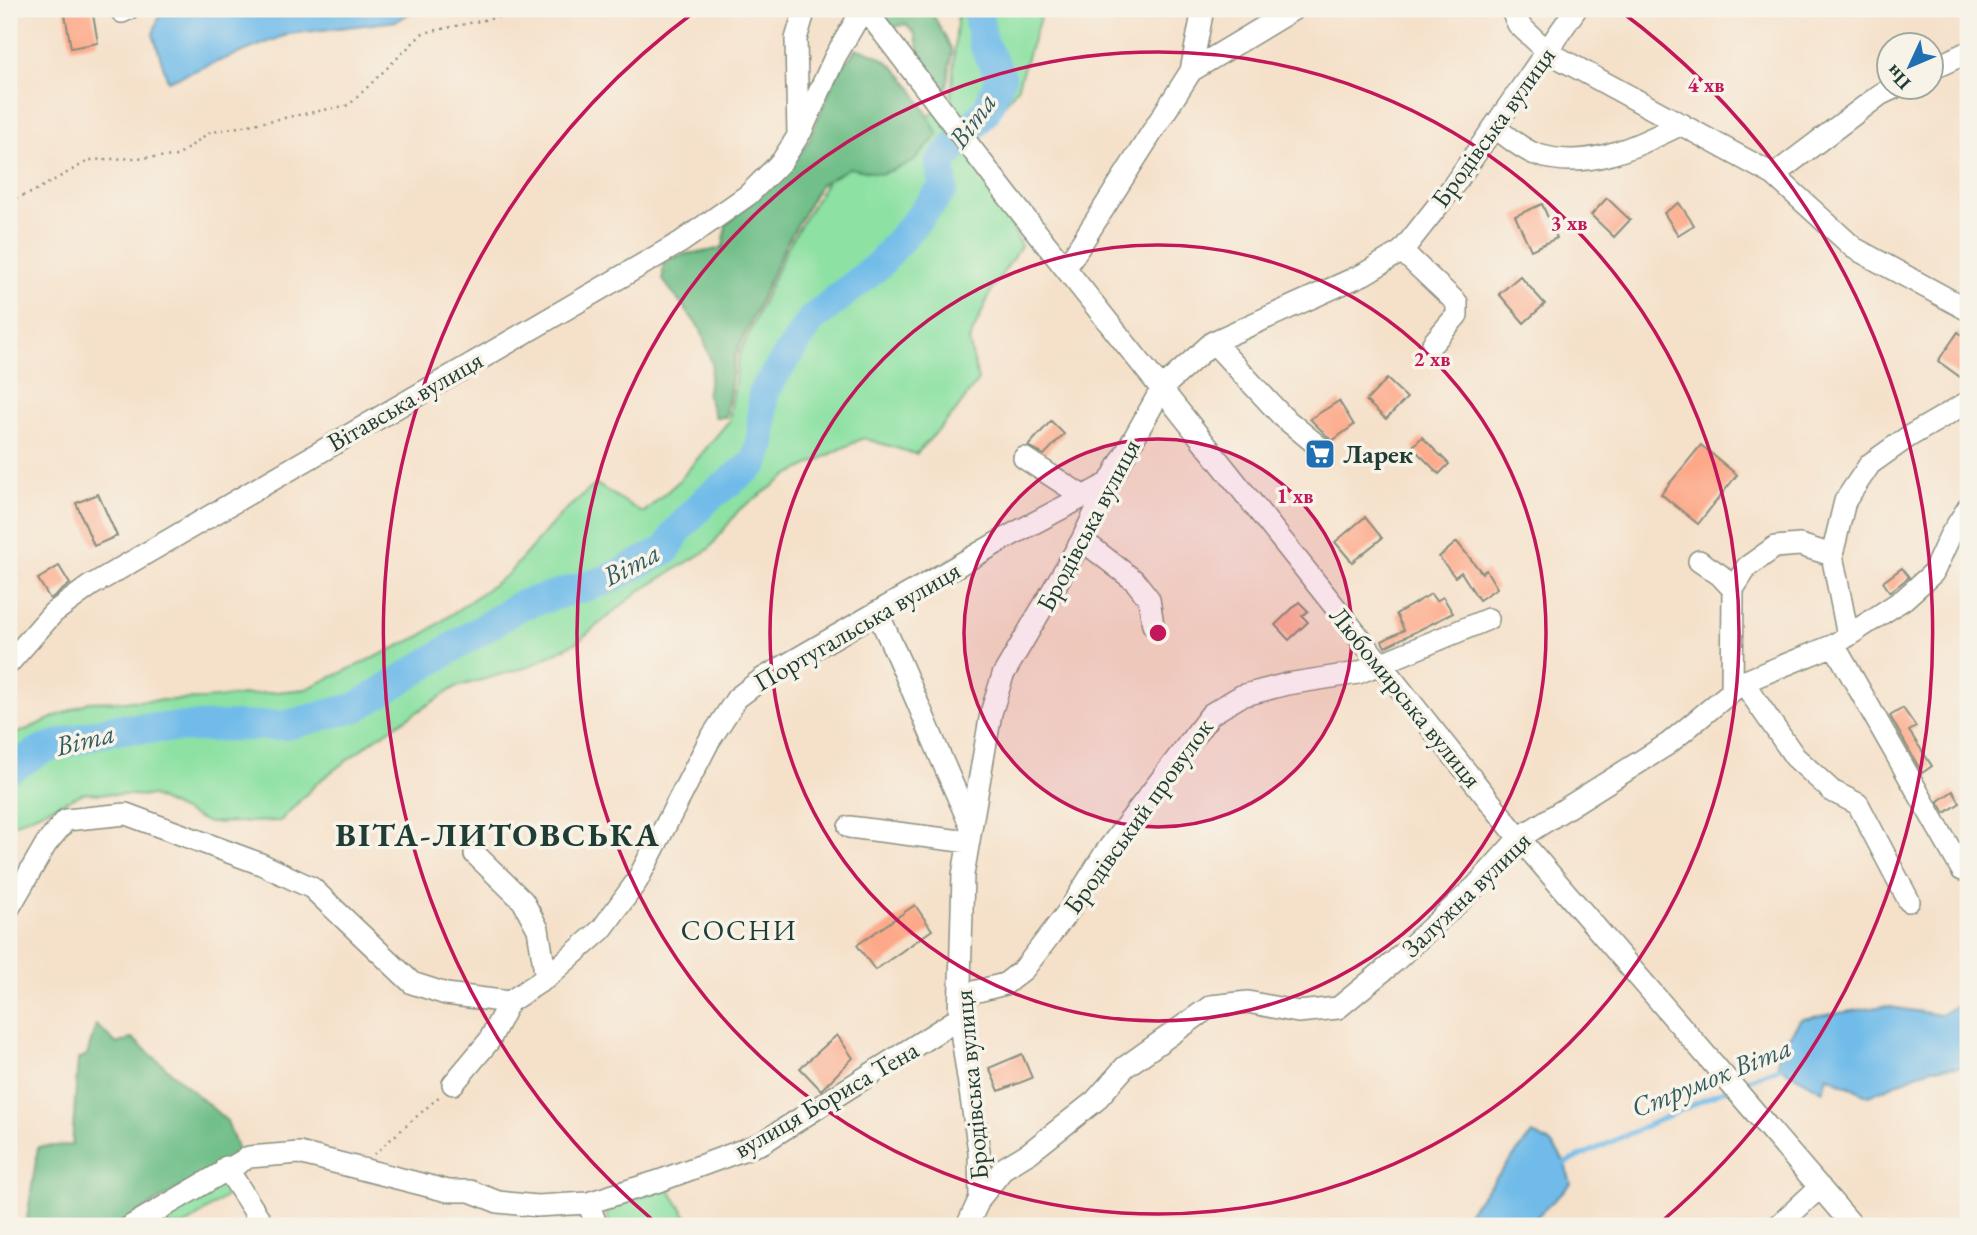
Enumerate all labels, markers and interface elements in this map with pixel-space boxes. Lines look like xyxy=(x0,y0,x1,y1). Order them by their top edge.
north arrow xyxy=(1876,32,1946,102)
street label: Бродівська вулиця xyxy=(1423,40,1563,214)
text: Пн xyxy=(1880,59,1916,95)
text: 4 хв xyxy=(1688,71,1724,98)
water label: Віта xyxy=(939,85,1004,156)
text: 3 хв xyxy=(1551,209,1587,236)
street label: Вітавська вулиця xyxy=(321,343,489,459)
text: 2 хв xyxy=(1414,345,1450,372)
street label: Бродівська вулиця xyxy=(1028,433,1148,617)
supermarket icon: Ларек xyxy=(1303,437,1337,471)
place label: Ларек xyxy=(1343,437,1414,471)
text: 1 хв xyxy=(1277,482,1313,509)
water label: Віта xyxy=(595,534,666,594)
street label: Португальська вулиця xyxy=(748,553,966,699)
street label: Любомирська вулиця xyxy=(1322,599,1490,795)
centre of rings xyxy=(1146,621,1170,645)
street label: Бродівський провулок xyxy=(1055,711,1221,921)
water label: Віта xyxy=(51,714,118,764)
district label: ВІТА-ЛИТОВСЬКА xyxy=(335,813,661,856)
street label: Залужна вулиця xyxy=(1394,824,1538,964)
district label: СОСНИ xyxy=(681,912,797,948)
street label: Бродівська вулиця xyxy=(946,989,996,1181)
water label: Струмок Віта xyxy=(1626,1028,1796,1126)
street label: вулиця Бориса Тена xyxy=(728,1032,925,1166)

